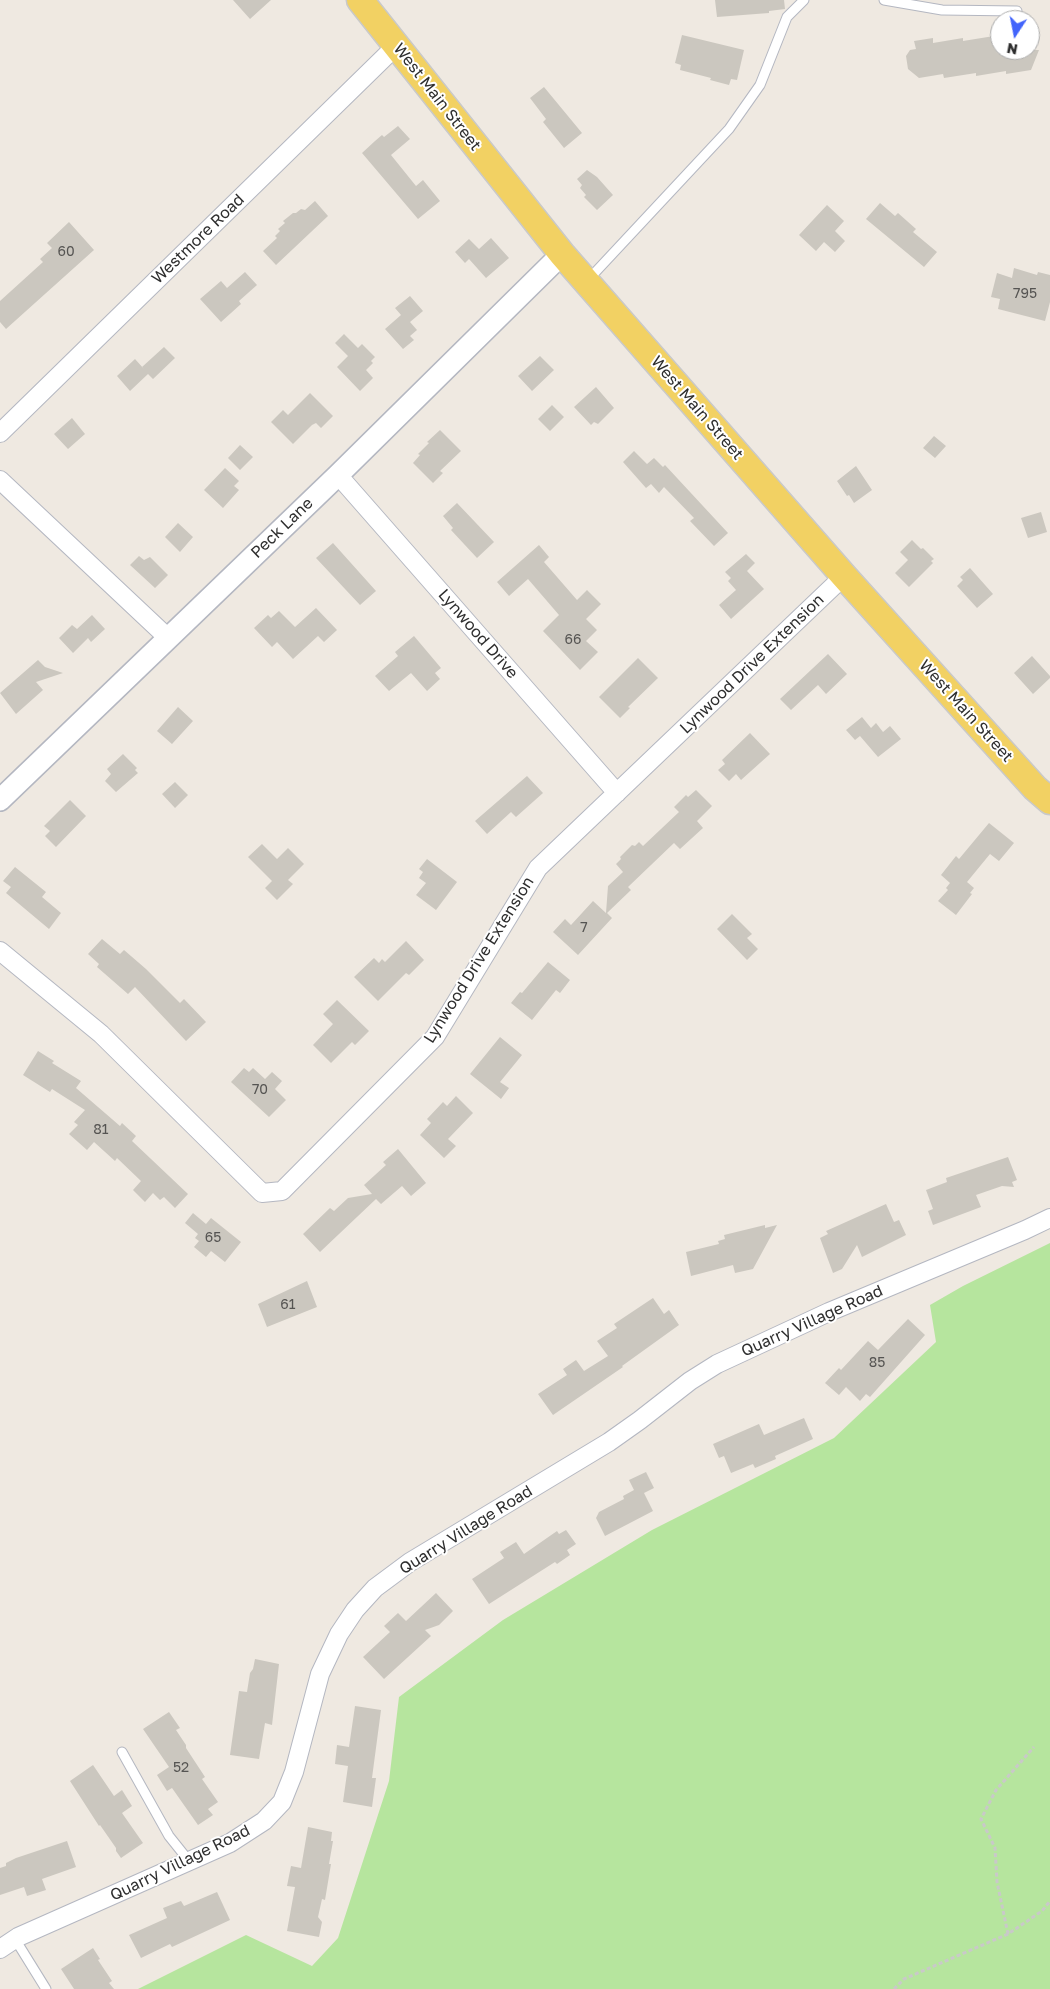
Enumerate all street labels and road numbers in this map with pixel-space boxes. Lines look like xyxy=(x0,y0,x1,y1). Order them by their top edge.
street label: West Main Street xyxy=(389,39,485,155)
street label: Westmore Road xyxy=(148,190,248,288)
street label: West Main Street xyxy=(647,352,747,464)
street label: Peck Lane xyxy=(247,494,317,562)
street label: Lynwood Drive xyxy=(434,585,522,683)
street label: Lynwood Drive Extension xyxy=(676,590,828,738)
street label: West Main Street xyxy=(915,656,1017,766)
street label: Lynwood Drive Extension xyxy=(420,873,538,1047)
street label: Quarry Village Road xyxy=(738,1281,886,1361)
street label: Quarry Village Road xyxy=(396,1481,536,1579)
street label: Quarry Village Road xyxy=(107,1821,253,1905)

